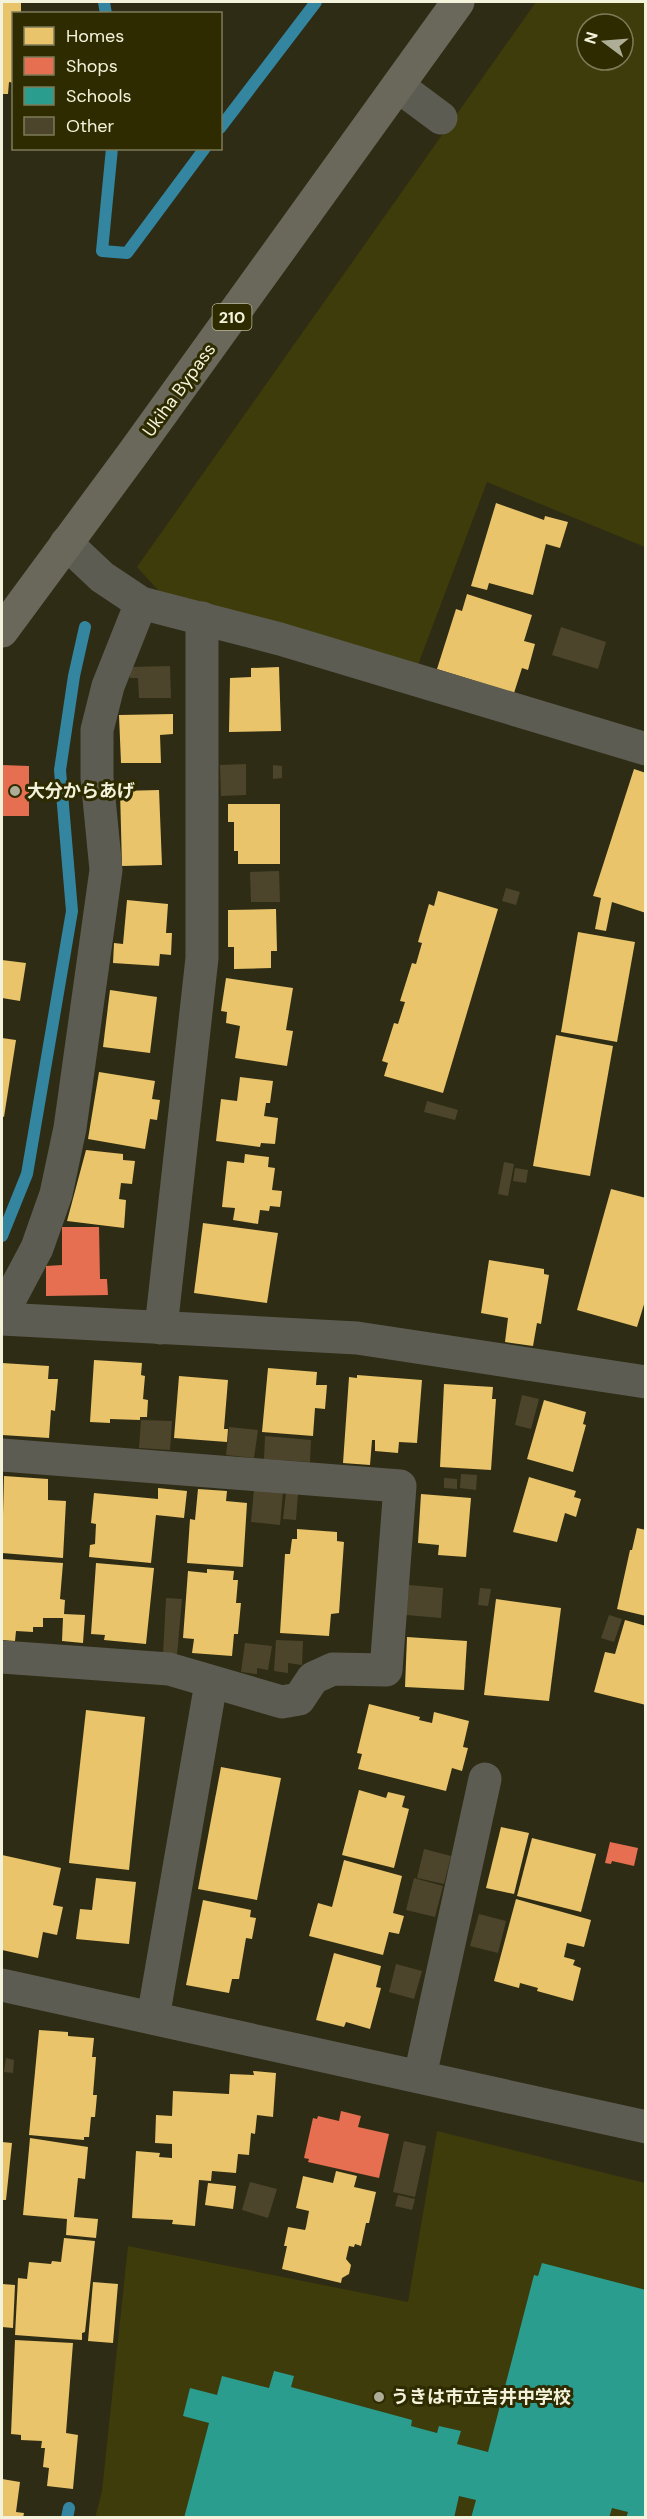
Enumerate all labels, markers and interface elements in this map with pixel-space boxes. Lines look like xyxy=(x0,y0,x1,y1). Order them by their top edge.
legend xyxy=(12,12,222,150)
north arrow xyxy=(575,12,635,72)
text: Homes xyxy=(66,24,124,48)
text: N xyxy=(579,29,603,47)
text: Shops xyxy=(66,54,118,78)
text: Schools xyxy=(66,84,131,108)
text: Other xyxy=(66,114,115,138)
road number: 210 xyxy=(212,304,252,330)
street label: Ukiha Bypass xyxy=(137,338,221,442)
place label: 大分からあげ xyxy=(27,779,135,803)
marker: 大分からあげ xyxy=(8,784,22,798)
place label: うきは市立吉井中学校 xyxy=(391,2385,571,2409)
marker: うきは市立吉井中学校 xyxy=(372,2390,386,2404)

